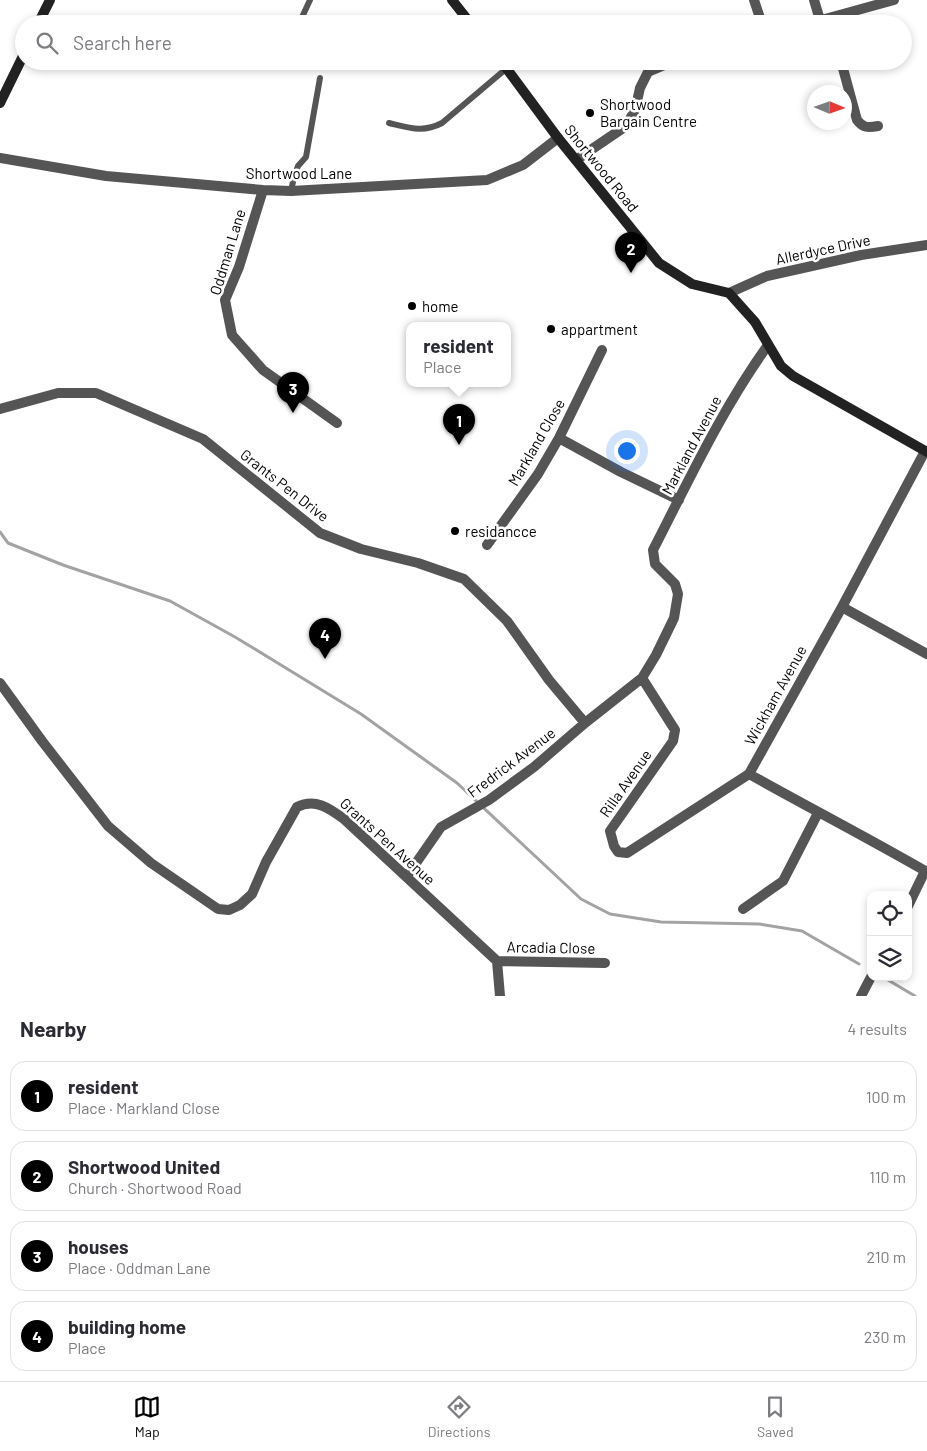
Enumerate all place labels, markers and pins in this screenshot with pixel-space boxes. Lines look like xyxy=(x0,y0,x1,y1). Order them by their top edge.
place label: Shortwood Bargain Centre xyxy=(600,95,697,130)
marker: Shortwood Bargain Centre xyxy=(584,107,596,119)
pin: 2 xyxy=(615,232,647,273)
place label: home xyxy=(422,297,458,315)
marker: home xyxy=(406,300,418,312)
place label: appartment xyxy=(561,320,638,338)
marker: appartment xyxy=(545,323,557,335)
pin: 3 xyxy=(277,372,309,413)
pin: 1 xyxy=(443,404,475,445)
place label: residancce xyxy=(465,522,537,540)
marker: residancce xyxy=(449,525,461,537)
pin: 4 xyxy=(309,618,341,659)

